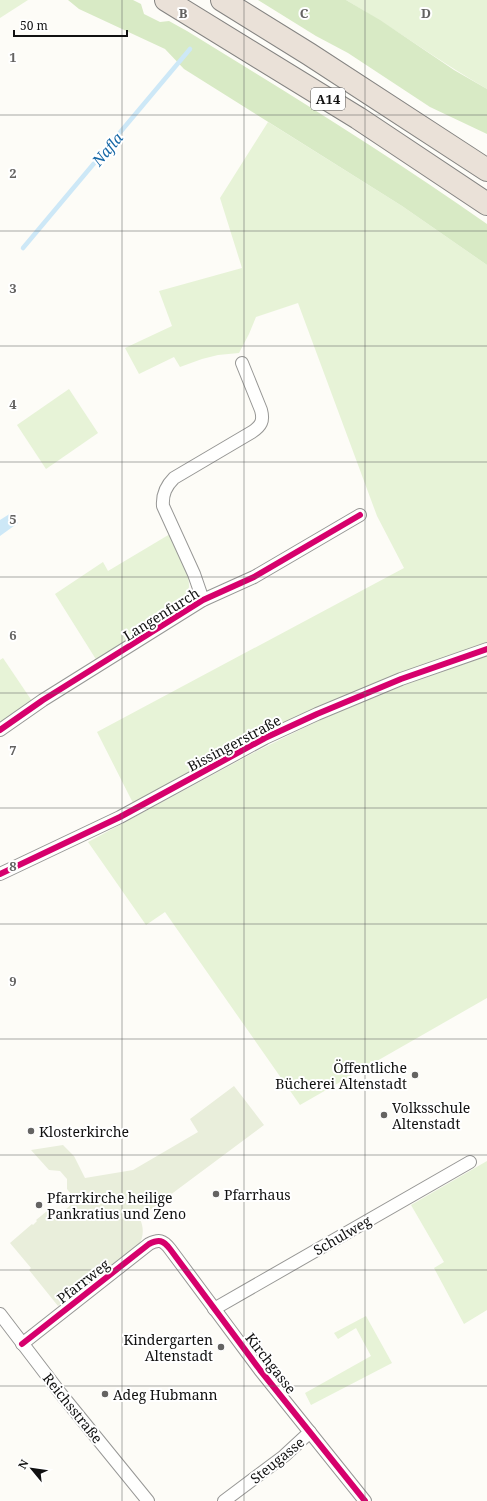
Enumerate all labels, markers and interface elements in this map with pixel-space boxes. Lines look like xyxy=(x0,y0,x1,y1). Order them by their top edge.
text: B xyxy=(179,4,188,22)
text: C xyxy=(300,4,309,22)
text: D xyxy=(421,4,431,22)
scale bar xyxy=(14,12,127,38)
text: 50 m xyxy=(20,17,48,34)
text: 1 xyxy=(9,48,17,66)
road number: A14 xyxy=(311,88,345,110)
water label: Nafla xyxy=(87,128,127,171)
text: 2 xyxy=(9,164,17,182)
text: 3 xyxy=(9,279,17,297)
text: 4 xyxy=(9,395,17,413)
text: 5 xyxy=(9,510,17,528)
street label: Langenfurch xyxy=(119,583,203,645)
text: 6 xyxy=(9,626,17,644)
street label: Bissingerstraße xyxy=(184,710,284,776)
text: 7 xyxy=(9,741,17,759)
text: 8 xyxy=(9,857,17,875)
text: 9 xyxy=(9,972,17,990)
place label: Öffentliche Bücherei Altenstadt xyxy=(275,1058,407,1093)
marker: Öffentliche Bücherei Altenstadt xyxy=(410,1070,420,1080)
place label: Volksschule Altenstadt xyxy=(392,1098,470,1133)
marker: Volksschule Altenstadt xyxy=(379,1110,389,1120)
place label: Klosterkirche xyxy=(39,1122,129,1141)
marker: Klosterkirche xyxy=(26,1126,36,1136)
place label: Pfarrhaus xyxy=(224,1185,291,1204)
place label: Pfarrkirche heilige Pankratius und Zeno xyxy=(47,1188,186,1223)
marker: Pfarrhaus xyxy=(211,1189,221,1199)
marker: Pfarrkirche heilige Pankratius und Zeno xyxy=(34,1200,44,1210)
street label: Schulweg xyxy=(310,1211,375,1259)
street label: Pfarrweg xyxy=(53,1254,114,1308)
street label: Kirchgasse xyxy=(241,1329,301,1397)
place label: Kindergarten Altenstadt xyxy=(124,1330,213,1365)
marker: Kindergarten Altenstadt xyxy=(216,1342,226,1352)
street label: Reichsstraße xyxy=(39,1369,107,1447)
place label: Adeg Hubmann xyxy=(113,1385,218,1404)
marker: Adeg Hubmann xyxy=(100,1389,110,1399)
street label: Steugasse xyxy=(246,1432,308,1488)
north arrow xyxy=(12,1449,52,1489)
text: N xyxy=(14,1456,32,1471)

